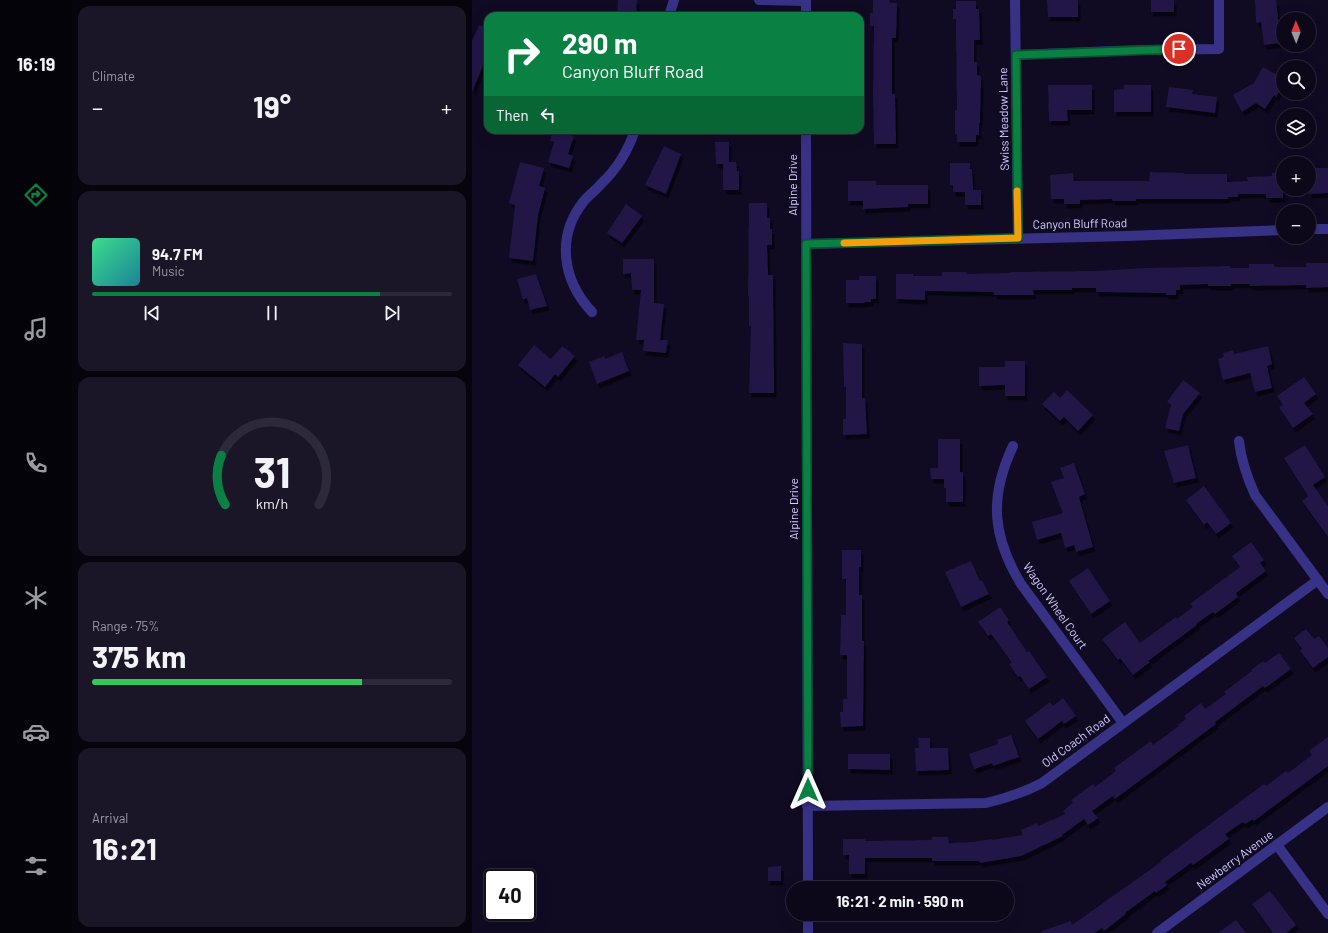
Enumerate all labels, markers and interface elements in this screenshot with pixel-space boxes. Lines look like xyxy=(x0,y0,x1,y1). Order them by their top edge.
north arrow xyxy=(1276,12,1316,52)
map controls xyxy=(1276,12,1316,244)
text: 290 m xyxy=(562,26,638,60)
icon: right xyxy=(496,28,548,80)
pin xyxy=(1162,32,1196,66)
icon: arrive xyxy=(1168,38,1190,60)
text: 16:19 xyxy=(17,53,55,75)
text: Canyon Bluff Road xyxy=(562,60,704,82)
button: search xyxy=(1276,60,1316,100)
street label: Swiss Meadow Lane xyxy=(995,67,1011,171)
text: Climate xyxy=(92,68,135,84)
text: 19° xyxy=(253,88,291,124)
text: − xyxy=(92,94,103,120)
text: + xyxy=(441,94,452,120)
icon: left xyxy=(537,104,559,126)
text: Then xyxy=(496,106,529,124)
button: layers xyxy=(1276,108,1316,148)
street label: Alpine Drive xyxy=(785,154,799,216)
button: + xyxy=(1276,156,1316,196)
icon: directions xyxy=(22,181,50,209)
button: − xyxy=(1276,204,1316,244)
street label: Canyon Bluff Road xyxy=(1033,215,1127,231)
text: 94.7 FM xyxy=(152,245,203,263)
text: Music xyxy=(152,263,185,279)
icon: previous xyxy=(141,302,163,324)
icon: pause xyxy=(261,302,283,324)
icon: next xyxy=(381,302,403,324)
icon: music xyxy=(22,315,50,343)
text: 31 xyxy=(253,445,291,495)
icon: phone xyxy=(22,449,50,477)
street label: Alpine Drive xyxy=(786,478,800,540)
text: km/h xyxy=(256,494,288,511)
street label: Wagon Wheel Court xyxy=(1021,560,1091,651)
icon: climate xyxy=(22,584,50,612)
text: Range · 75% xyxy=(92,618,159,634)
text: 375 km xyxy=(92,638,186,674)
street label: Old Coach Road xyxy=(1039,711,1112,770)
icon: car xyxy=(22,718,50,746)
position arrow xyxy=(787,769,829,811)
text: Arrival xyxy=(92,810,128,826)
street label: Newberry Avenue xyxy=(1193,827,1275,892)
text: 16:21 xyxy=(92,830,157,866)
icon: filters xyxy=(22,852,50,880)
speed limit sign: 40 xyxy=(484,869,536,921)
text: 16:21 · 2 min · 590 m xyxy=(836,892,964,910)

